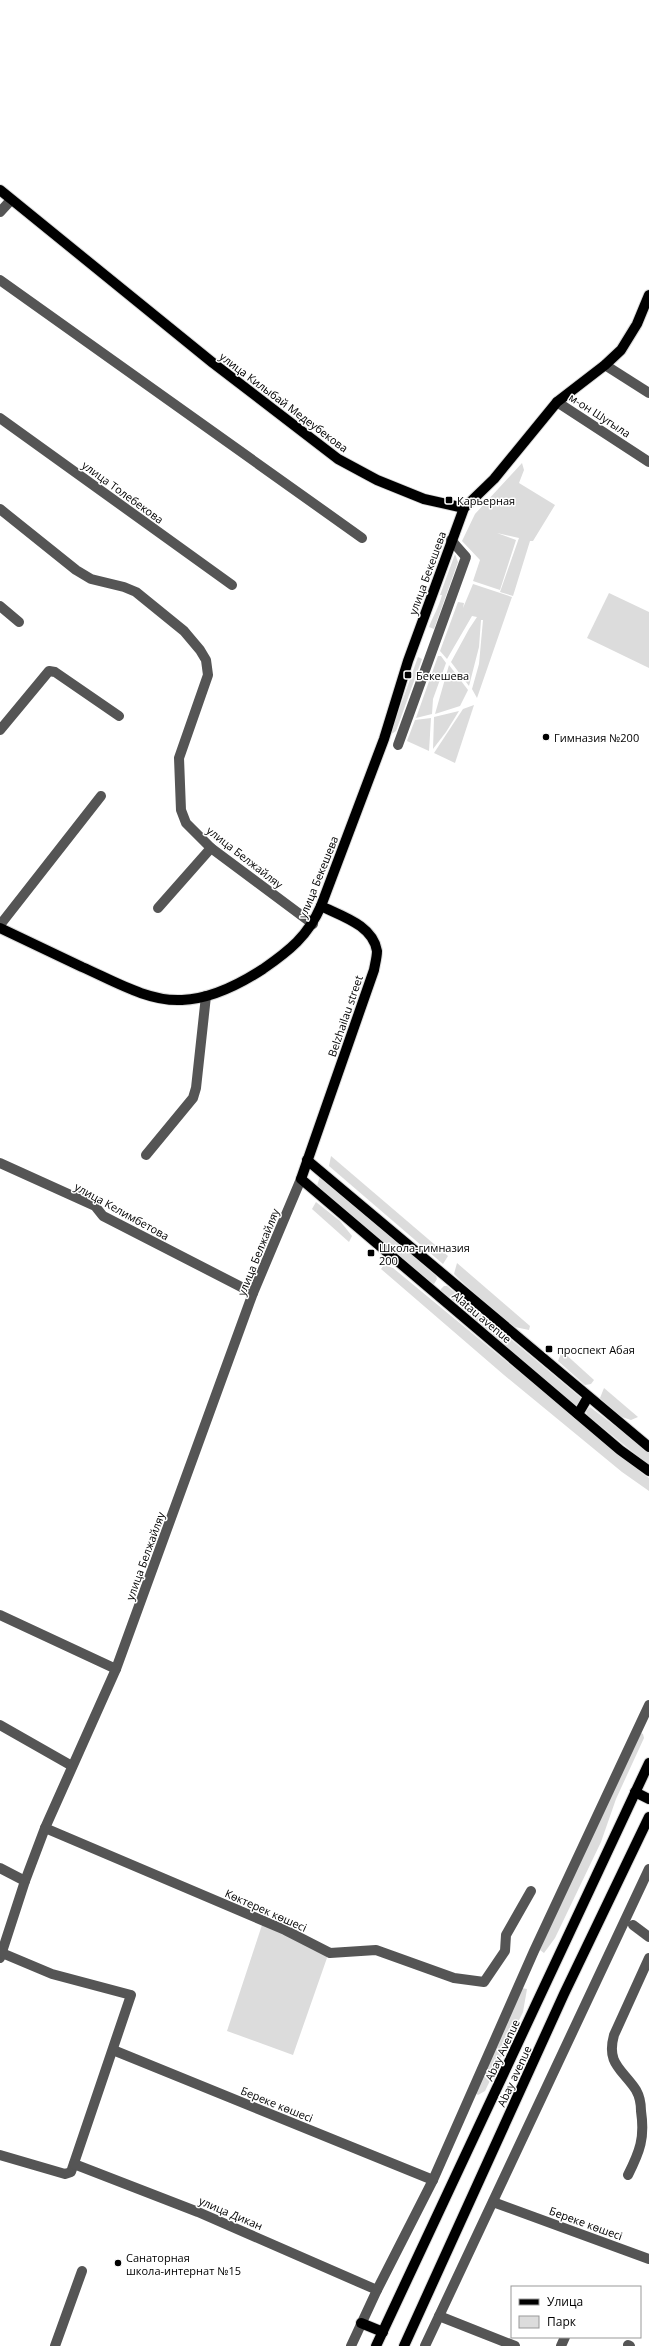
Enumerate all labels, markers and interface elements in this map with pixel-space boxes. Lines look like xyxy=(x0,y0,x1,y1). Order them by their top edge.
street label: улица Килыбай Медеубекова xyxy=(217,349,351,455)
street label: м-он Шугыла xyxy=(566,390,634,440)
street label: улица Толебекова xyxy=(79,457,167,527)
place label: Карьерная xyxy=(457,493,515,508)
marker: Карьерная xyxy=(444,495,454,505)
street label: улица Бекешева xyxy=(405,529,449,617)
place label: Бекешева xyxy=(416,668,469,683)
marker: Бекешева xyxy=(403,670,413,680)
place label: Гимназия №200 xyxy=(554,730,639,745)
marker: Гимназия №200 xyxy=(541,732,551,742)
street label: улица Белжайляу xyxy=(204,822,287,892)
street label: улица Бекешева xyxy=(295,833,341,921)
street label: Belzhailau street xyxy=(324,973,366,1059)
street label: улица Келимбетова xyxy=(72,1179,172,1243)
street label: улица Белжайляу xyxy=(234,1206,283,1298)
place label: Школа-гимназия 200 xyxy=(379,1240,470,1268)
marker: Школа-гимназия 200 xyxy=(366,1248,376,1258)
street label: Alatau avenue xyxy=(449,1288,515,1346)
place label: проспект Абая xyxy=(557,1342,635,1357)
marker: проспект Абая xyxy=(544,1344,554,1354)
street label: улица Белжайляу xyxy=(122,1509,168,1602)
street label: Көктерек көшесі xyxy=(223,1885,309,1935)
street label: Abay Avenue xyxy=(481,2017,523,2083)
street label: Abay avenue xyxy=(493,2043,535,2109)
street label: Береке көшесі xyxy=(239,2083,315,2125)
street label: улица Дикан xyxy=(197,2193,265,2233)
street label: Береке көшесі xyxy=(547,2203,625,2243)
place label: Санаторная школа-интернат №15 xyxy=(126,2250,241,2278)
marker: Санаторная школа-интернат №15 xyxy=(113,2258,123,2268)
legend xyxy=(511,2286,641,2338)
text: Улица xyxy=(547,2293,583,2310)
text: Парк xyxy=(547,2313,577,2330)

